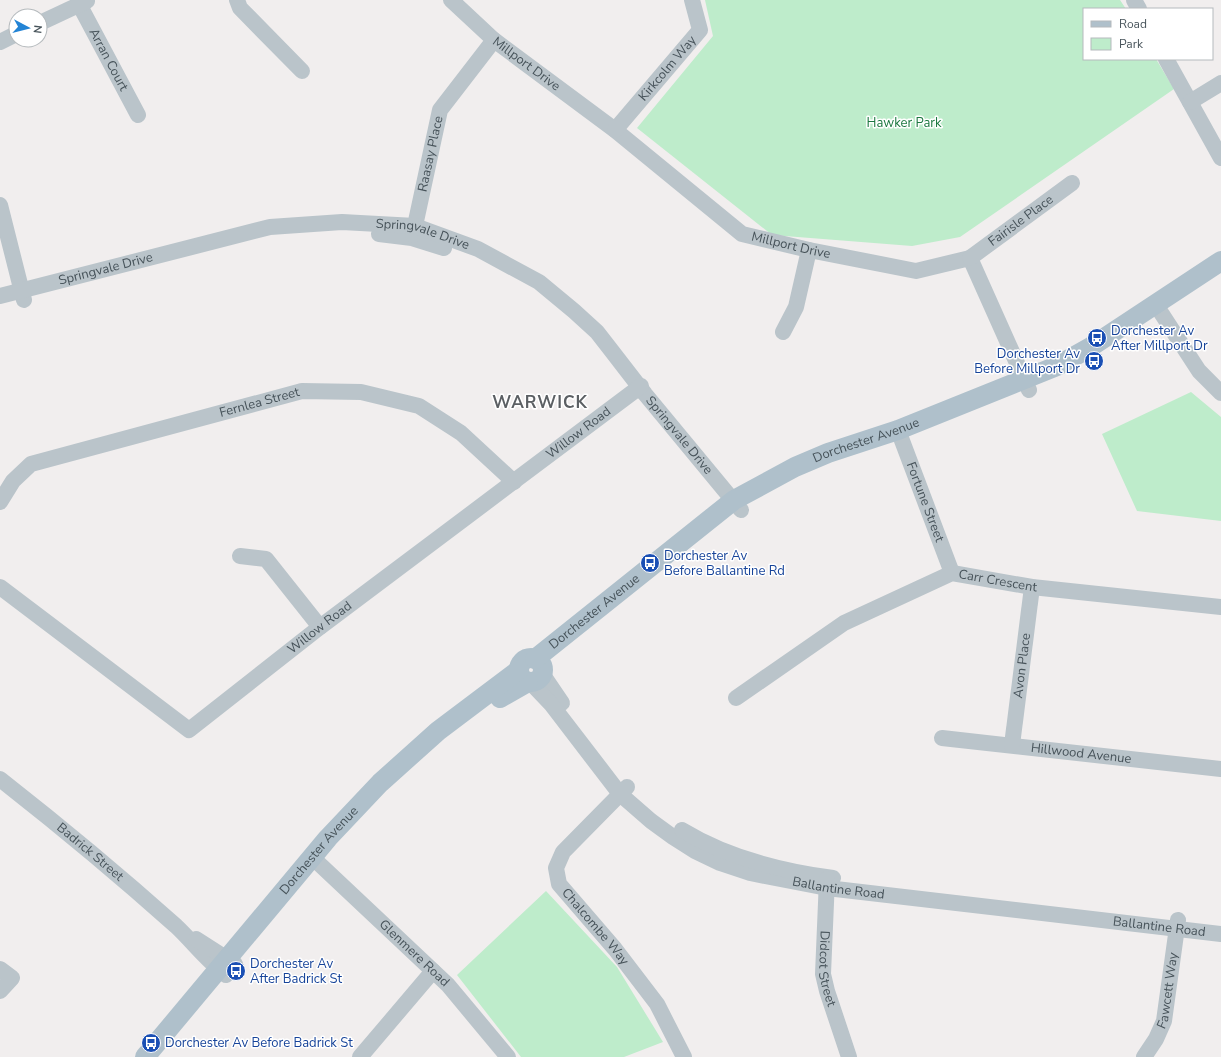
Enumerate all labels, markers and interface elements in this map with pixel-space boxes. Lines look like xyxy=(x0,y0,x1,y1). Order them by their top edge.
north arrow xyxy=(8,8,48,48)
legend xyxy=(1083,8,1213,60)
text: Road xyxy=(1119,16,1147,32)
text: N xyxy=(29,24,45,34)
street label: Arran Court xyxy=(84,25,133,95)
street label: Kirkcolm Way xyxy=(634,31,701,105)
street label: Millport Drive xyxy=(489,33,564,95)
text: Park xyxy=(1119,36,1144,52)
street label: Raasay Place xyxy=(414,114,448,194)
park label: Hawker Park xyxy=(867,114,942,132)
street label: Fairisle Place xyxy=(985,191,1057,251)
street label: Springvale Drive xyxy=(375,215,472,254)
street label: Millport Drive xyxy=(750,228,832,263)
street label: Springvale Drive xyxy=(57,248,155,290)
place label: Dorchester Av After Millport Dr xyxy=(1111,322,1208,355)
bus stop icon: Dorchester Av After Millport Dr xyxy=(1086,327,1108,349)
place label: Dorchester Av Before Millport Dr xyxy=(974,345,1080,378)
bus stop icon: Dorchester Av Before Millport Dr xyxy=(1083,350,1105,372)
street label: Fernlea Street xyxy=(217,383,302,422)
district label: WARWICK xyxy=(492,391,588,414)
street label: Springvale Drive xyxy=(641,392,717,478)
street label: Willow Road xyxy=(543,403,615,463)
street label: Dorchester Avenue xyxy=(810,413,922,467)
street label: Fortune Street xyxy=(902,459,949,545)
place label: Dorchester Av Before Ballantine Rd xyxy=(664,547,785,580)
bus stop icon: Dorchester Av Before Ballantine Rd xyxy=(639,552,661,574)
street label: Carr Crescent xyxy=(957,565,1038,597)
street label: Dorchester Avenue xyxy=(545,570,644,653)
street label: Willow Road xyxy=(284,597,356,658)
street label: Avon Place xyxy=(1009,632,1035,699)
street label: Hillwood Avenue xyxy=(1030,739,1132,768)
street label: Dorchester Avenue xyxy=(275,802,362,898)
street label: Badrick Street xyxy=(53,819,128,886)
street label: Ballantine Road xyxy=(791,872,886,904)
street label: Chalcombe Way xyxy=(557,884,633,969)
street label: Ballantine Road xyxy=(1112,912,1206,941)
street label: Glenmere Road xyxy=(375,916,453,991)
street label: Didcot Street xyxy=(814,930,841,1009)
street label: Fawcett Way xyxy=(1153,951,1182,1032)
place label: Dorchester Av After Badrick St xyxy=(250,955,343,988)
bus stop icon: Dorchester Av After Badrick St xyxy=(225,960,247,982)
bus stop icon: Dorchester Av Before Badrick St xyxy=(140,1032,162,1054)
place label: Dorchester Av Before Badrick St xyxy=(165,1034,353,1052)

